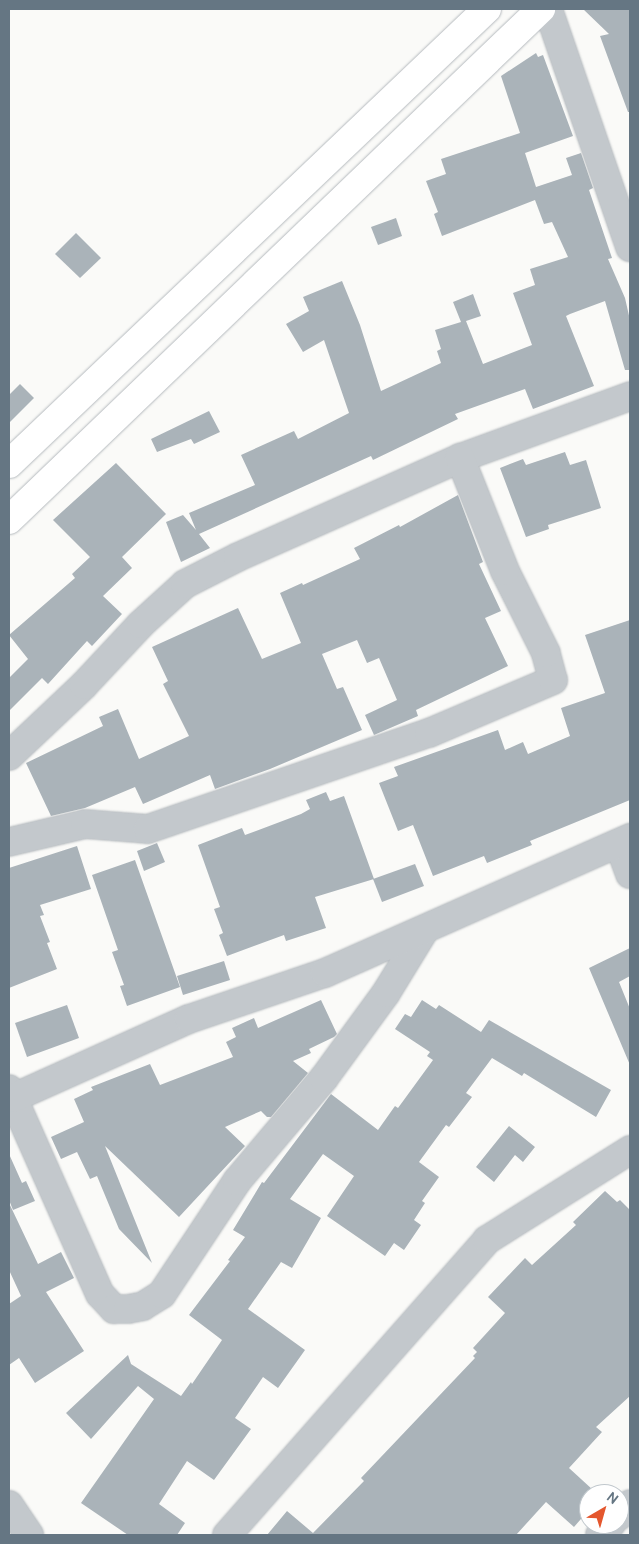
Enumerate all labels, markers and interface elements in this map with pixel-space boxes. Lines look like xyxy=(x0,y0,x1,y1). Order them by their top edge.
north arrow xyxy=(579,1484,629,1534)
text: N xyxy=(603,1488,622,1508)

